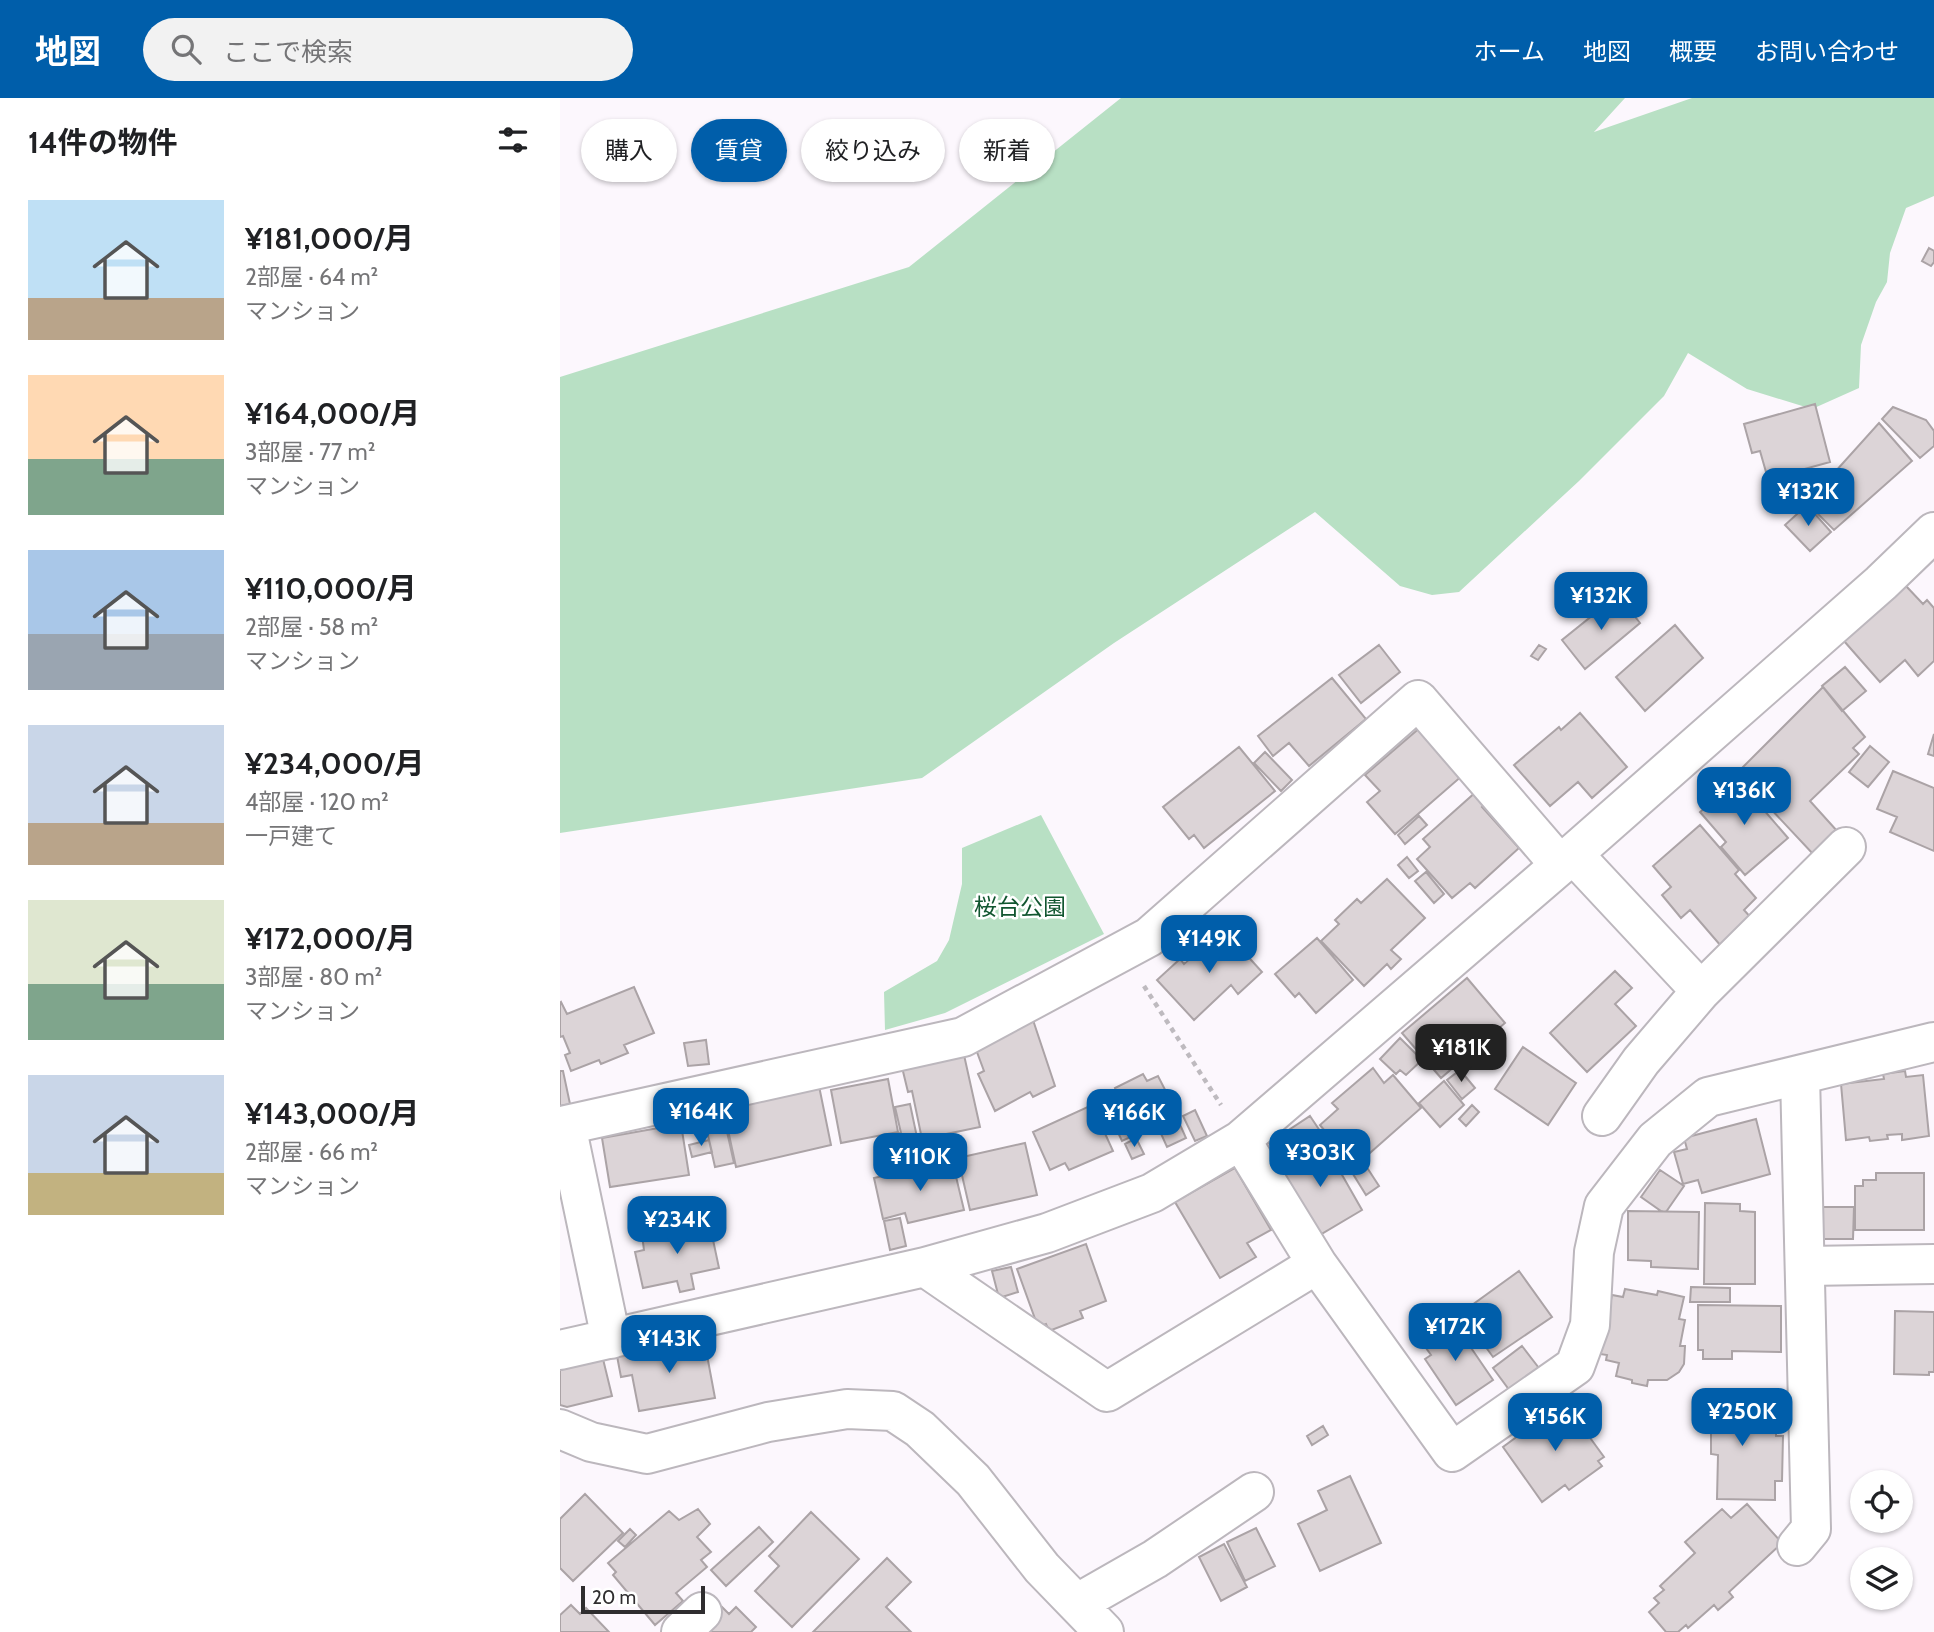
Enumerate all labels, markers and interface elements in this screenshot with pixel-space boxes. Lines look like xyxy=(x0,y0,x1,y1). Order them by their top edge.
search box xyxy=(143,18,633,81)
icon: search xyxy=(167,30,205,68)
text: 地図 xyxy=(35,31,101,71)
text: ここで検索 xyxy=(223,36,353,68)
text: ホーム xyxy=(1474,37,1545,66)
text: 地図 xyxy=(1583,37,1631,66)
text: 概要 xyxy=(1669,37,1717,66)
text: お問い合わせ xyxy=(1755,37,1899,66)
chip: 購入 xyxy=(581,119,677,182)
chip: 賃貸 xyxy=(691,119,787,182)
chip: 絞り込み xyxy=(801,119,945,182)
chip: 新着 xyxy=(959,119,1055,182)
icon: filters xyxy=(494,121,532,159)
text: 14件の物件 xyxy=(28,124,178,161)
text: ¥181,000/月 xyxy=(245,220,414,257)
icon: home xyxy=(84,228,168,312)
text: 2部屋 · 64 m² xyxy=(245,263,378,291)
text: マンション xyxy=(245,297,360,325)
text: ¥164,000/月 xyxy=(245,395,420,432)
icon: home xyxy=(84,403,168,487)
text: 3部屋 · 77 m² xyxy=(245,438,375,466)
pin: ¥132K xyxy=(1759,468,1857,528)
text: マンション xyxy=(245,472,360,500)
text: ¥132K xyxy=(1777,477,1839,505)
text: ¥110,000/月 xyxy=(245,570,417,607)
pin: ¥132K xyxy=(1552,573,1650,632)
icon: home xyxy=(84,578,168,662)
text: ¥132K xyxy=(1570,581,1632,609)
text: 2部屋 · 58 m² xyxy=(245,613,378,641)
text: マンション xyxy=(245,647,360,675)
text: ¥234,000/月 xyxy=(245,745,424,782)
icon: home xyxy=(84,753,168,837)
pin: ¥136K xyxy=(1695,768,1793,827)
text: ¥136K xyxy=(1713,776,1775,804)
text: 4部屋 · 120 m² xyxy=(245,788,389,816)
text: 一戸建て xyxy=(245,822,337,850)
park label: 桜台公園 xyxy=(974,893,1066,921)
pin: ¥149K xyxy=(1160,916,1258,975)
text: ¥172,000/月 xyxy=(245,920,416,957)
text: ¥149K xyxy=(1177,924,1241,952)
icon: home xyxy=(84,928,168,1012)
text: 3部屋 · 80 m² xyxy=(245,963,382,991)
text: マンション xyxy=(245,997,360,1025)
pin: ¥181K xyxy=(1412,1024,1510,1084)
text: ¥181K xyxy=(1431,1033,1491,1061)
pin: ¥164K xyxy=(652,1088,750,1148)
pin: ¥166K xyxy=(1085,1090,1183,1149)
text: ¥143,000/月 xyxy=(245,1095,420,1132)
text: ¥164K xyxy=(669,1097,733,1125)
text: ¥166K xyxy=(1103,1098,1165,1126)
icon: home xyxy=(84,1103,168,1187)
pin: ¥303K xyxy=(1271,1130,1369,1189)
pin: ¥110K xyxy=(871,1134,969,1193)
text: 2部屋 · 66 m² xyxy=(245,1138,378,1166)
text: ¥303K xyxy=(1285,1138,1355,1166)
text: ¥110K xyxy=(889,1142,951,1170)
text: マンション xyxy=(245,1172,360,1200)
pin: ¥234K xyxy=(628,1196,726,1256)
text: ¥234K xyxy=(643,1205,711,1233)
pin: ¥172K xyxy=(1406,1304,1504,1363)
text: ¥172K xyxy=(1425,1312,1485,1340)
pin: ¥143K xyxy=(620,1316,718,1375)
text: ¥143K xyxy=(637,1324,701,1352)
pin: ¥250K xyxy=(1693,1388,1791,1448)
pin: ¥156K xyxy=(1506,1394,1604,1453)
text: ¥250K xyxy=(1707,1397,1777,1425)
text: ¥156K xyxy=(1524,1402,1586,1430)
map controls xyxy=(1850,1470,1913,1610)
button: locate xyxy=(1850,1470,1913,1533)
button: layers xyxy=(1850,1547,1913,1610)
scale bar xyxy=(581,1583,705,1615)
text: 20 m xyxy=(592,1586,636,1609)

